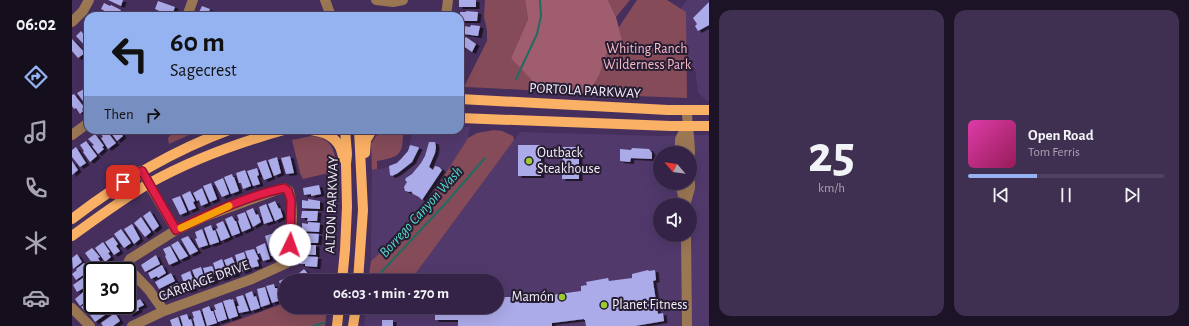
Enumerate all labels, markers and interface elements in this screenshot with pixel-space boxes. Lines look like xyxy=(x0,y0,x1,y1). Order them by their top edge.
text: 06:02 xyxy=(16,16,56,34)
icon: left xyxy=(104,28,156,80)
text: 60 m xyxy=(170,29,225,57)
park label: Whiting Ranch Wilderness Park xyxy=(603,42,692,72)
text: Sagecrest xyxy=(170,62,237,80)
icon: directions xyxy=(22,63,50,91)
street label: PORTOLA PARKWAY xyxy=(529,81,642,101)
icon: right xyxy=(142,104,164,126)
text: Then xyxy=(104,107,134,122)
icon: music xyxy=(22,118,50,146)
text: Open Road xyxy=(1028,128,1094,143)
text: 25 xyxy=(808,129,855,181)
place label: Outback Steakhouse xyxy=(537,146,600,176)
north arrow xyxy=(653,146,697,190)
map controls xyxy=(653,146,697,242)
text: Tom Ferris xyxy=(1028,146,1080,159)
street label: ALTON PARKWAY xyxy=(323,155,341,254)
marker: Outback Steakhouse xyxy=(524,156,534,166)
water label: Borrego Canyon Wash xyxy=(377,164,465,260)
pin xyxy=(106,165,140,199)
icon: arrive xyxy=(112,171,134,193)
icon: phone xyxy=(22,174,50,202)
text: km/h xyxy=(818,182,845,195)
icon: previous xyxy=(990,184,1012,206)
icon: pause xyxy=(1055,184,1077,206)
icon: next xyxy=(1121,184,1143,206)
button: sound xyxy=(653,198,697,242)
position arrow xyxy=(269,224,311,266)
icon: climate xyxy=(22,229,50,257)
street label: CARRIAGE DRIVE xyxy=(157,258,251,304)
speed limit sign: 30 xyxy=(84,262,136,314)
icon: car xyxy=(22,284,50,312)
text: 06:03 · 1 min · 270 m xyxy=(333,286,449,301)
place label: Mamón xyxy=(512,290,554,304)
marker: Mamón xyxy=(557,292,567,302)
place label: Planet Fitness xyxy=(612,298,688,312)
marker: Planet Fitness xyxy=(599,300,609,310)

